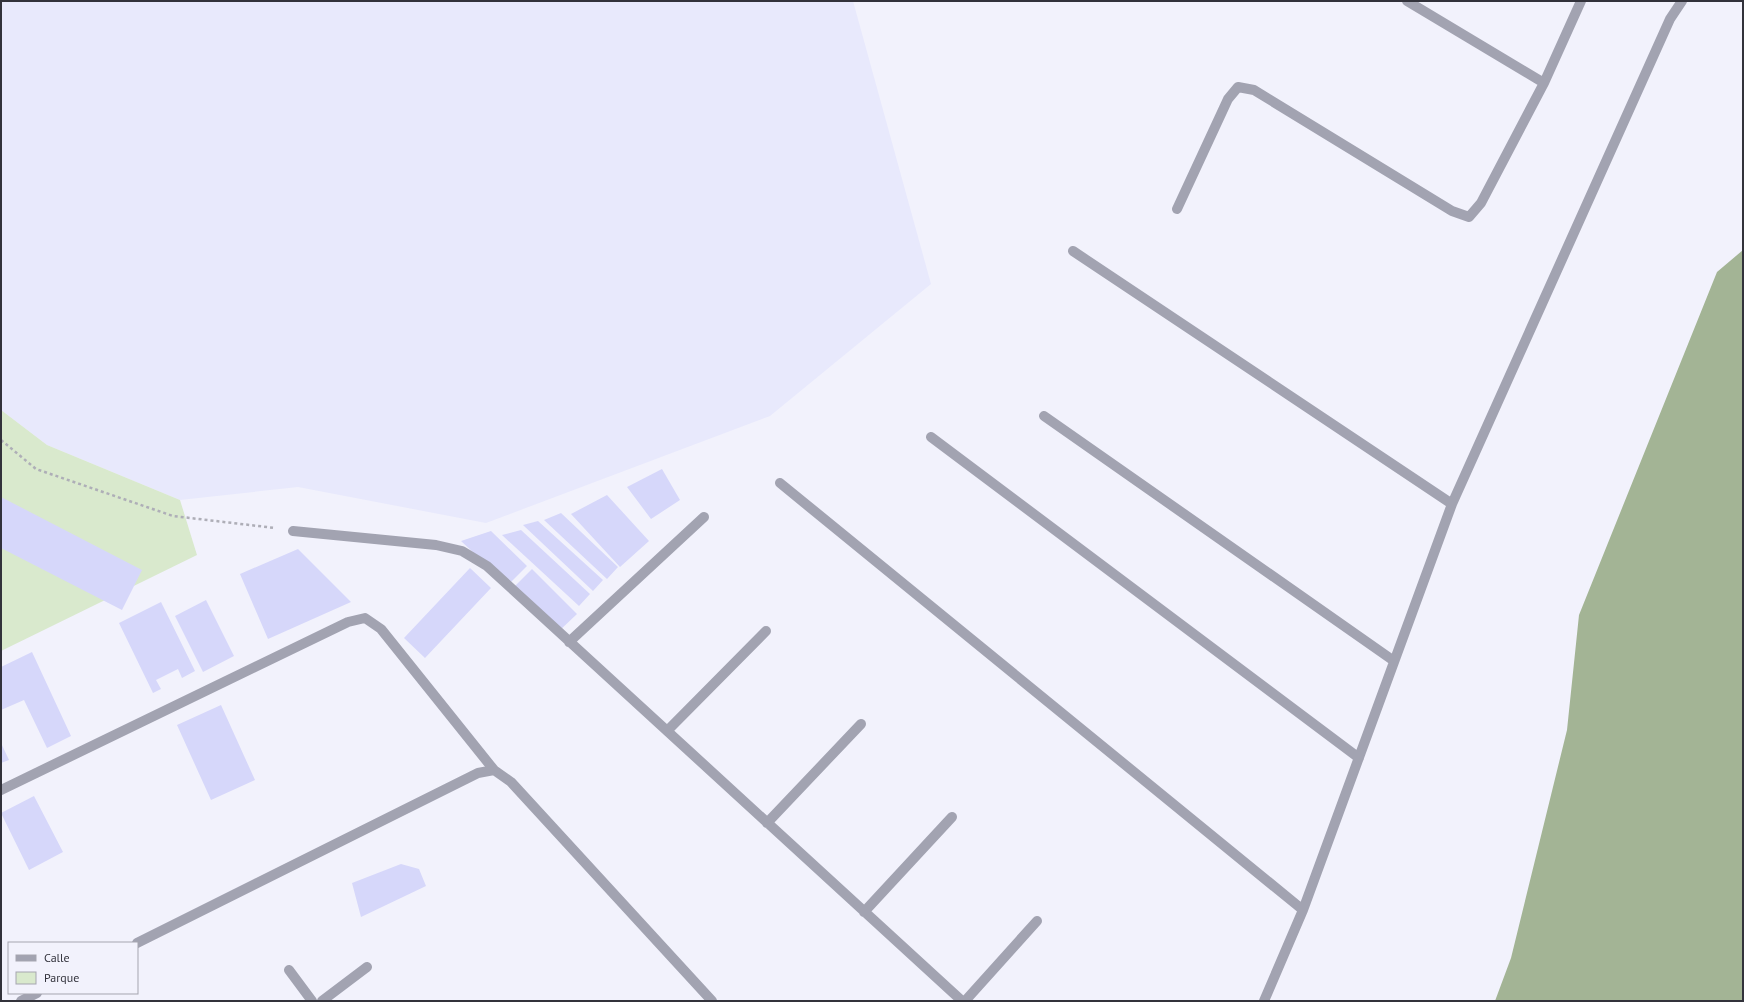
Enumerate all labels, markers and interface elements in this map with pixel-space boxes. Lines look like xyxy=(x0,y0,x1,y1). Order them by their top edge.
legend xyxy=(8,942,138,994)
text: Calle xyxy=(44,950,70,965)
text: Parque xyxy=(44,970,79,985)

